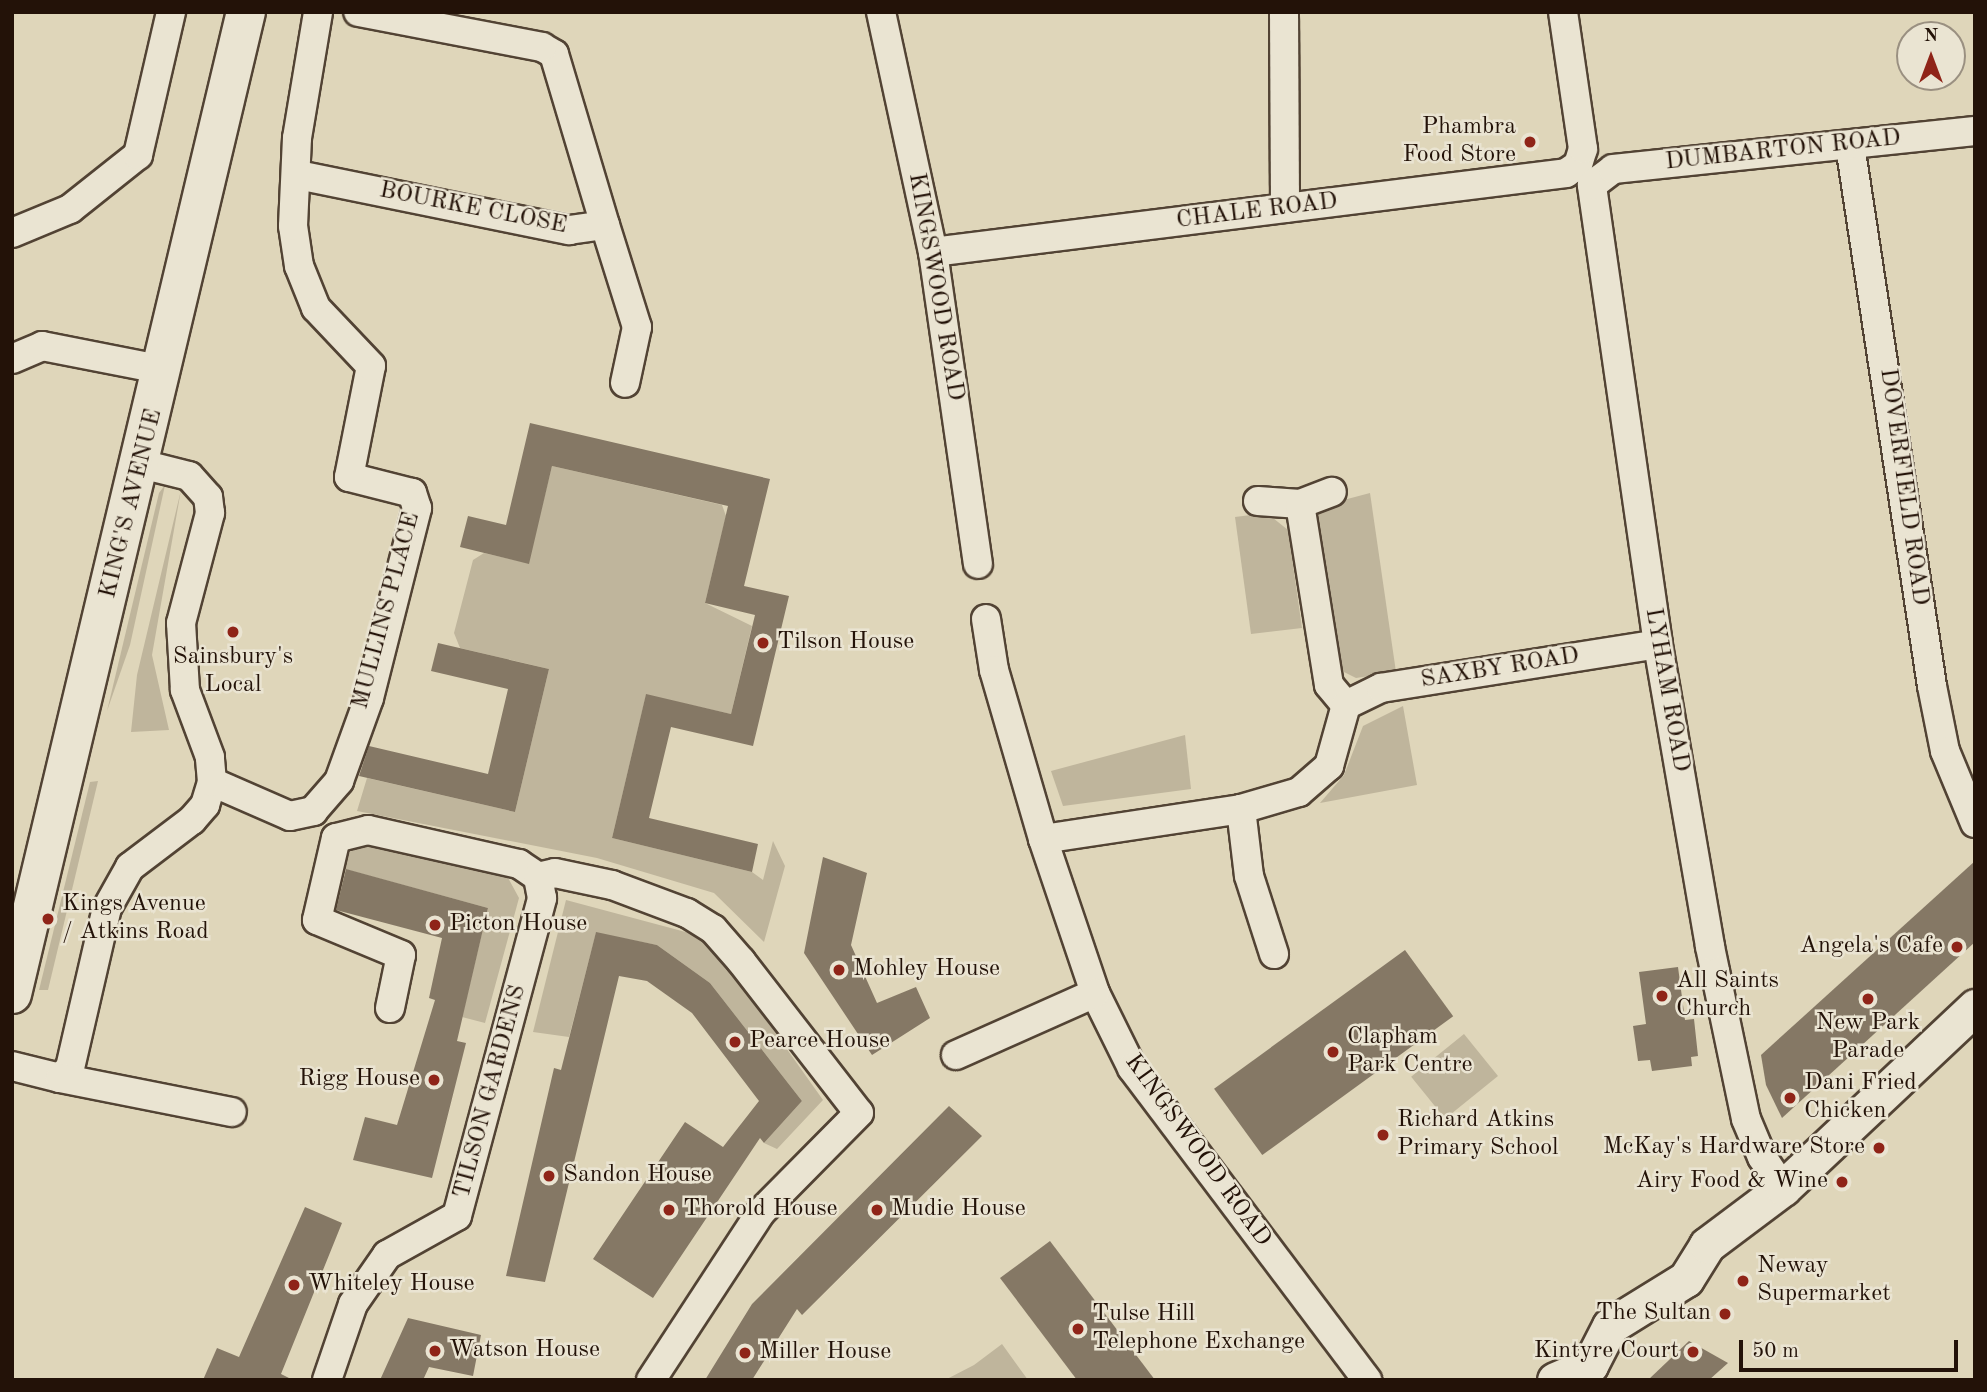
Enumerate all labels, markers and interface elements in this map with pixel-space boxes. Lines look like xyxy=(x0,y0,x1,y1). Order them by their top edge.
north arrow xyxy=(1896,21,1966,91)
text: N xyxy=(1924,27,1938,46)
place label: Phambra Food Store xyxy=(1402,114,1516,170)
street label: DUMBARTON ROAD xyxy=(1664,124,1902,178)
marker: Phambra Food Store xyxy=(1522,134,1538,150)
street label: KINGSWOOD ROAD xyxy=(901,171,969,403)
street label: BOURKE CLOSE xyxy=(377,177,569,241)
street label: CHALE ROAD xyxy=(1175,188,1339,236)
street label: DOVERFIELD ROAD xyxy=(1872,367,1934,607)
street label: KING'S AVENUE xyxy=(95,406,169,602)
street label: MULLINS PLACE xyxy=(347,509,427,713)
street label: LYHAM ROAD xyxy=(1637,606,1695,774)
marker: Sainsbury's Local xyxy=(225,624,241,640)
place label: Tilson House xyxy=(777,629,914,657)
marker: Tilson House xyxy=(755,635,771,651)
street label: SAXBY ROAD xyxy=(1419,642,1581,696)
place label: Sainsbury's Local xyxy=(173,644,293,700)
place label: Kings Avenue / Atkins Road xyxy=(62,891,209,947)
marker: Kings Avenue / Atkins Road xyxy=(40,911,56,927)
place label: Picton House xyxy=(449,911,587,939)
marker: Picton House xyxy=(427,917,443,933)
place label: Angela's Cafe xyxy=(1800,933,1943,961)
marker: Angela's Cafe xyxy=(1949,939,1965,955)
place label: Mohley House xyxy=(853,956,1000,984)
marker: Mohley House xyxy=(831,962,847,978)
place label: All Saints Church xyxy=(1676,968,1779,1024)
street label: TILSON GARDENS xyxy=(449,982,533,1202)
marker: All Saints Church xyxy=(1654,988,1670,1004)
marker: New Park Parade xyxy=(1860,991,1876,1007)
place label: New Park Parade xyxy=(1816,1010,1920,1066)
place label: Clapham Park Centre xyxy=(1347,1024,1473,1080)
place label: Pearce House xyxy=(749,1028,890,1056)
marker: Pearce House xyxy=(727,1034,743,1050)
marker: Clapham Park Centre xyxy=(1325,1044,1341,1060)
street label: KINGSWOOD ROAD xyxy=(1117,1049,1277,1253)
place label: Rigg House xyxy=(299,1066,420,1094)
place label: Dani Fried Chicken xyxy=(1804,1070,1917,1126)
marker: Rigg House xyxy=(426,1072,442,1088)
marker: Dani Fried Chicken xyxy=(1782,1090,1798,1106)
place label: Richard Atkins Primary School xyxy=(1397,1107,1559,1163)
marker: Richard Atkins Primary School xyxy=(1375,1127,1391,1143)
place label: McKay's Hardware Store xyxy=(1603,1134,1865,1162)
marker: McKay's Hardware Store xyxy=(1871,1140,1887,1156)
place label: Sandon House xyxy=(563,1162,712,1190)
marker: Sandon House xyxy=(541,1168,557,1184)
place label: Airy Food & Wine xyxy=(1636,1168,1828,1196)
marker: Airy Food & Wine xyxy=(1834,1174,1850,1190)
place label: Thorold House xyxy=(683,1196,838,1224)
place label: Mudie House xyxy=(891,1196,1026,1224)
marker: Thorold House xyxy=(661,1202,677,1218)
marker: Mudie House xyxy=(869,1202,885,1218)
place label: Neway Supermarket xyxy=(1757,1253,1891,1309)
place label: Whiteley House xyxy=(308,1271,475,1299)
marker: Neway Supermarket xyxy=(1735,1273,1751,1289)
marker: Whiteley House xyxy=(286,1277,302,1293)
place label: The Sultan xyxy=(1596,1300,1711,1328)
place label: Tulse Hill Telephone Exchange xyxy=(1092,1301,1305,1357)
marker: The Sultan xyxy=(1717,1306,1733,1322)
marker: Tulse Hill Telephone Exchange xyxy=(1070,1321,1086,1337)
scale bar xyxy=(1742,1326,1961,1370)
place label: Watson House xyxy=(449,1337,600,1365)
place label: Kintyre Court xyxy=(1534,1338,1679,1366)
place label: Miller House xyxy=(759,1339,891,1367)
text: 50 m xyxy=(1752,1341,1799,1362)
marker: Watson House xyxy=(427,1343,443,1359)
marker: Kintyre Court xyxy=(1685,1344,1701,1360)
marker: Miller House xyxy=(737,1345,753,1361)

